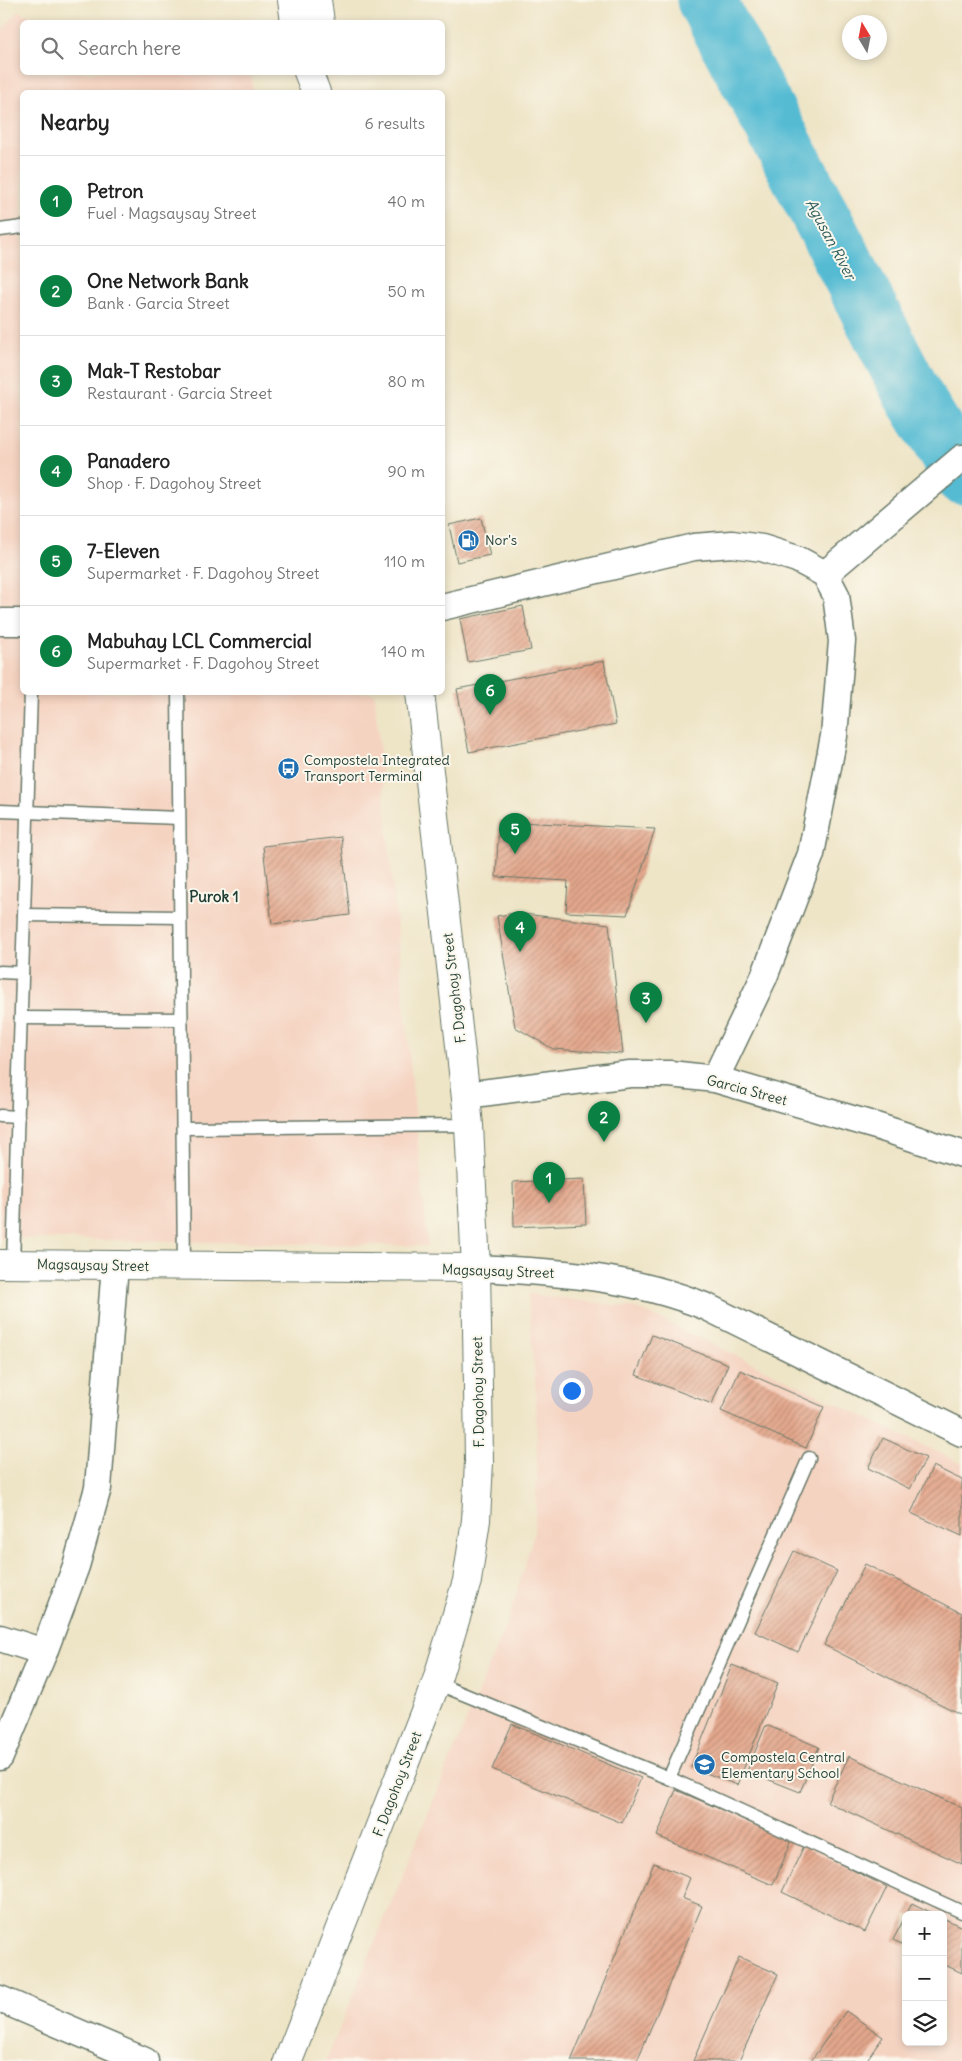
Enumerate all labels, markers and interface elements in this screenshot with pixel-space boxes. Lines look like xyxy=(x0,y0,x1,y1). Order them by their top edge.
north arrow xyxy=(842,15,887,60)
search box xyxy=(20,20,445,75)
icon: search xyxy=(38,34,66,62)
text: Search here xyxy=(78,36,181,60)
text: Nearby xyxy=(40,109,110,136)
text: 6 results xyxy=(364,113,425,133)
text: Petron xyxy=(87,179,144,203)
text: 1 xyxy=(53,191,59,211)
text: 40 m xyxy=(387,191,425,211)
water label: Agusan River xyxy=(802,195,861,284)
text: Fuel · Magsaysay Street xyxy=(87,203,256,223)
text: One Network Bank xyxy=(87,269,249,293)
text: 2 xyxy=(52,281,60,301)
text: 50 m xyxy=(387,281,425,301)
text: Bank · Garcia Street xyxy=(87,293,230,313)
text: Mak-T Restobar xyxy=(87,359,221,383)
text: 3 xyxy=(51,371,61,391)
text: 80 m xyxy=(387,371,425,391)
text: Restaurant · Garcia Street xyxy=(87,383,272,403)
text: Panadero xyxy=(87,449,170,473)
text: 4 xyxy=(51,461,61,481)
text: 90 m xyxy=(387,461,425,481)
text: Shop · F. Dagohoy Street xyxy=(87,473,261,493)
fuel station icon: Nor's xyxy=(457,528,481,552)
place label: Nor's xyxy=(485,531,517,549)
text: 7-Eleven xyxy=(87,539,160,563)
text: 5 xyxy=(51,551,61,571)
text: 110 m xyxy=(384,551,425,571)
text: Supermarket · F. Dagohoy Street xyxy=(87,563,319,583)
text: Mabuhay LCL Commercial xyxy=(87,629,312,653)
text: 6 xyxy=(51,641,61,661)
text: 140 m xyxy=(381,641,425,661)
text: Supermarket · F. Dagohoy Street xyxy=(87,653,319,673)
pin: 6 xyxy=(474,674,506,715)
place label: Compostela Integrated Transport Terminal xyxy=(304,751,450,785)
bus stop icon: Compostela Integrated Transport Terminal xyxy=(276,756,300,780)
pin: 5 xyxy=(499,813,531,854)
district label: Purok 1 xyxy=(189,887,239,906)
pin: 4 xyxy=(504,911,536,952)
street label: F. Dagohoy Street xyxy=(438,931,470,1044)
pin: 3 xyxy=(630,982,662,1023)
street label: Garcia Street xyxy=(705,1071,790,1109)
pin: 2 xyxy=(588,1101,620,1142)
pin: 1 xyxy=(533,1162,565,1203)
street label: Magsaysay Street xyxy=(37,1255,150,1275)
street label: Magsaysay Street xyxy=(442,1260,555,1282)
street label: F. Dagohoy Street xyxy=(468,1336,488,1448)
your location xyxy=(559,1378,585,1404)
street label: F. Dagohoy Street xyxy=(369,1729,425,1839)
place label: Compostela Central Elementary School xyxy=(721,1748,845,1782)
school or university icon: Compostela Central Elementary School xyxy=(693,1753,717,1777)
map controls xyxy=(902,1911,947,2046)
button: + xyxy=(902,1911,947,1956)
button: − xyxy=(902,1956,947,2001)
button: layers xyxy=(902,2001,947,2046)

